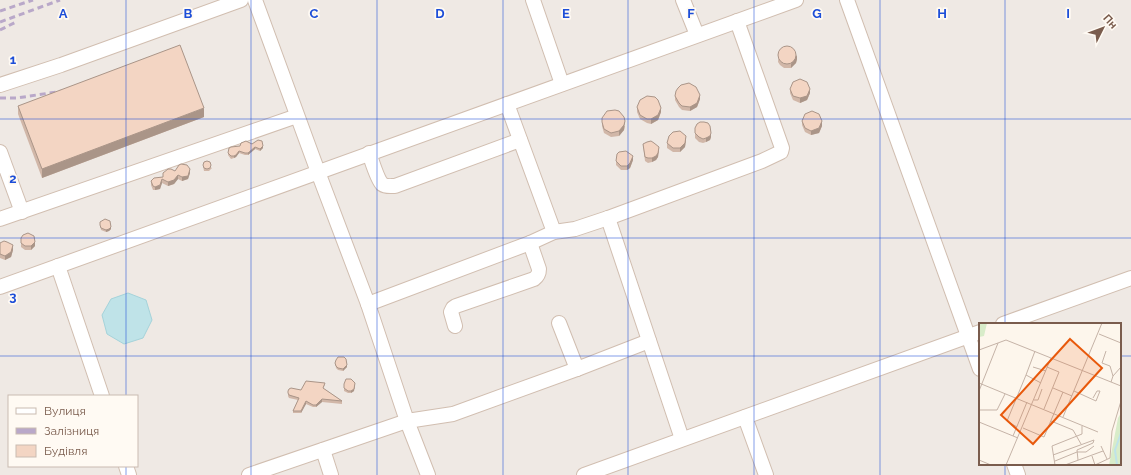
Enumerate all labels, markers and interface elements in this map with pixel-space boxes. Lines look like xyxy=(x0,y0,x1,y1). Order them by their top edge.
text: A xyxy=(59,6,68,21)
text: B xyxy=(184,6,193,21)
text: C xyxy=(310,6,319,21)
text: D xyxy=(435,6,445,21)
text: E xyxy=(562,6,570,21)
text: F xyxy=(687,6,695,21)
text: G xyxy=(812,6,822,21)
text: H xyxy=(937,6,947,21)
text: I xyxy=(1066,6,1070,21)
north arrow xyxy=(1083,8,1123,48)
text: Пн xyxy=(1100,12,1120,31)
text: 1 xyxy=(10,52,17,67)
text: 2 xyxy=(9,171,17,186)
text: 3 xyxy=(9,289,17,304)
inset map xyxy=(979,323,1121,465)
legend xyxy=(8,395,138,467)
text: Вулиця xyxy=(44,404,86,418)
text: Залізниця xyxy=(44,424,99,438)
text: Будівля xyxy=(44,444,87,458)

